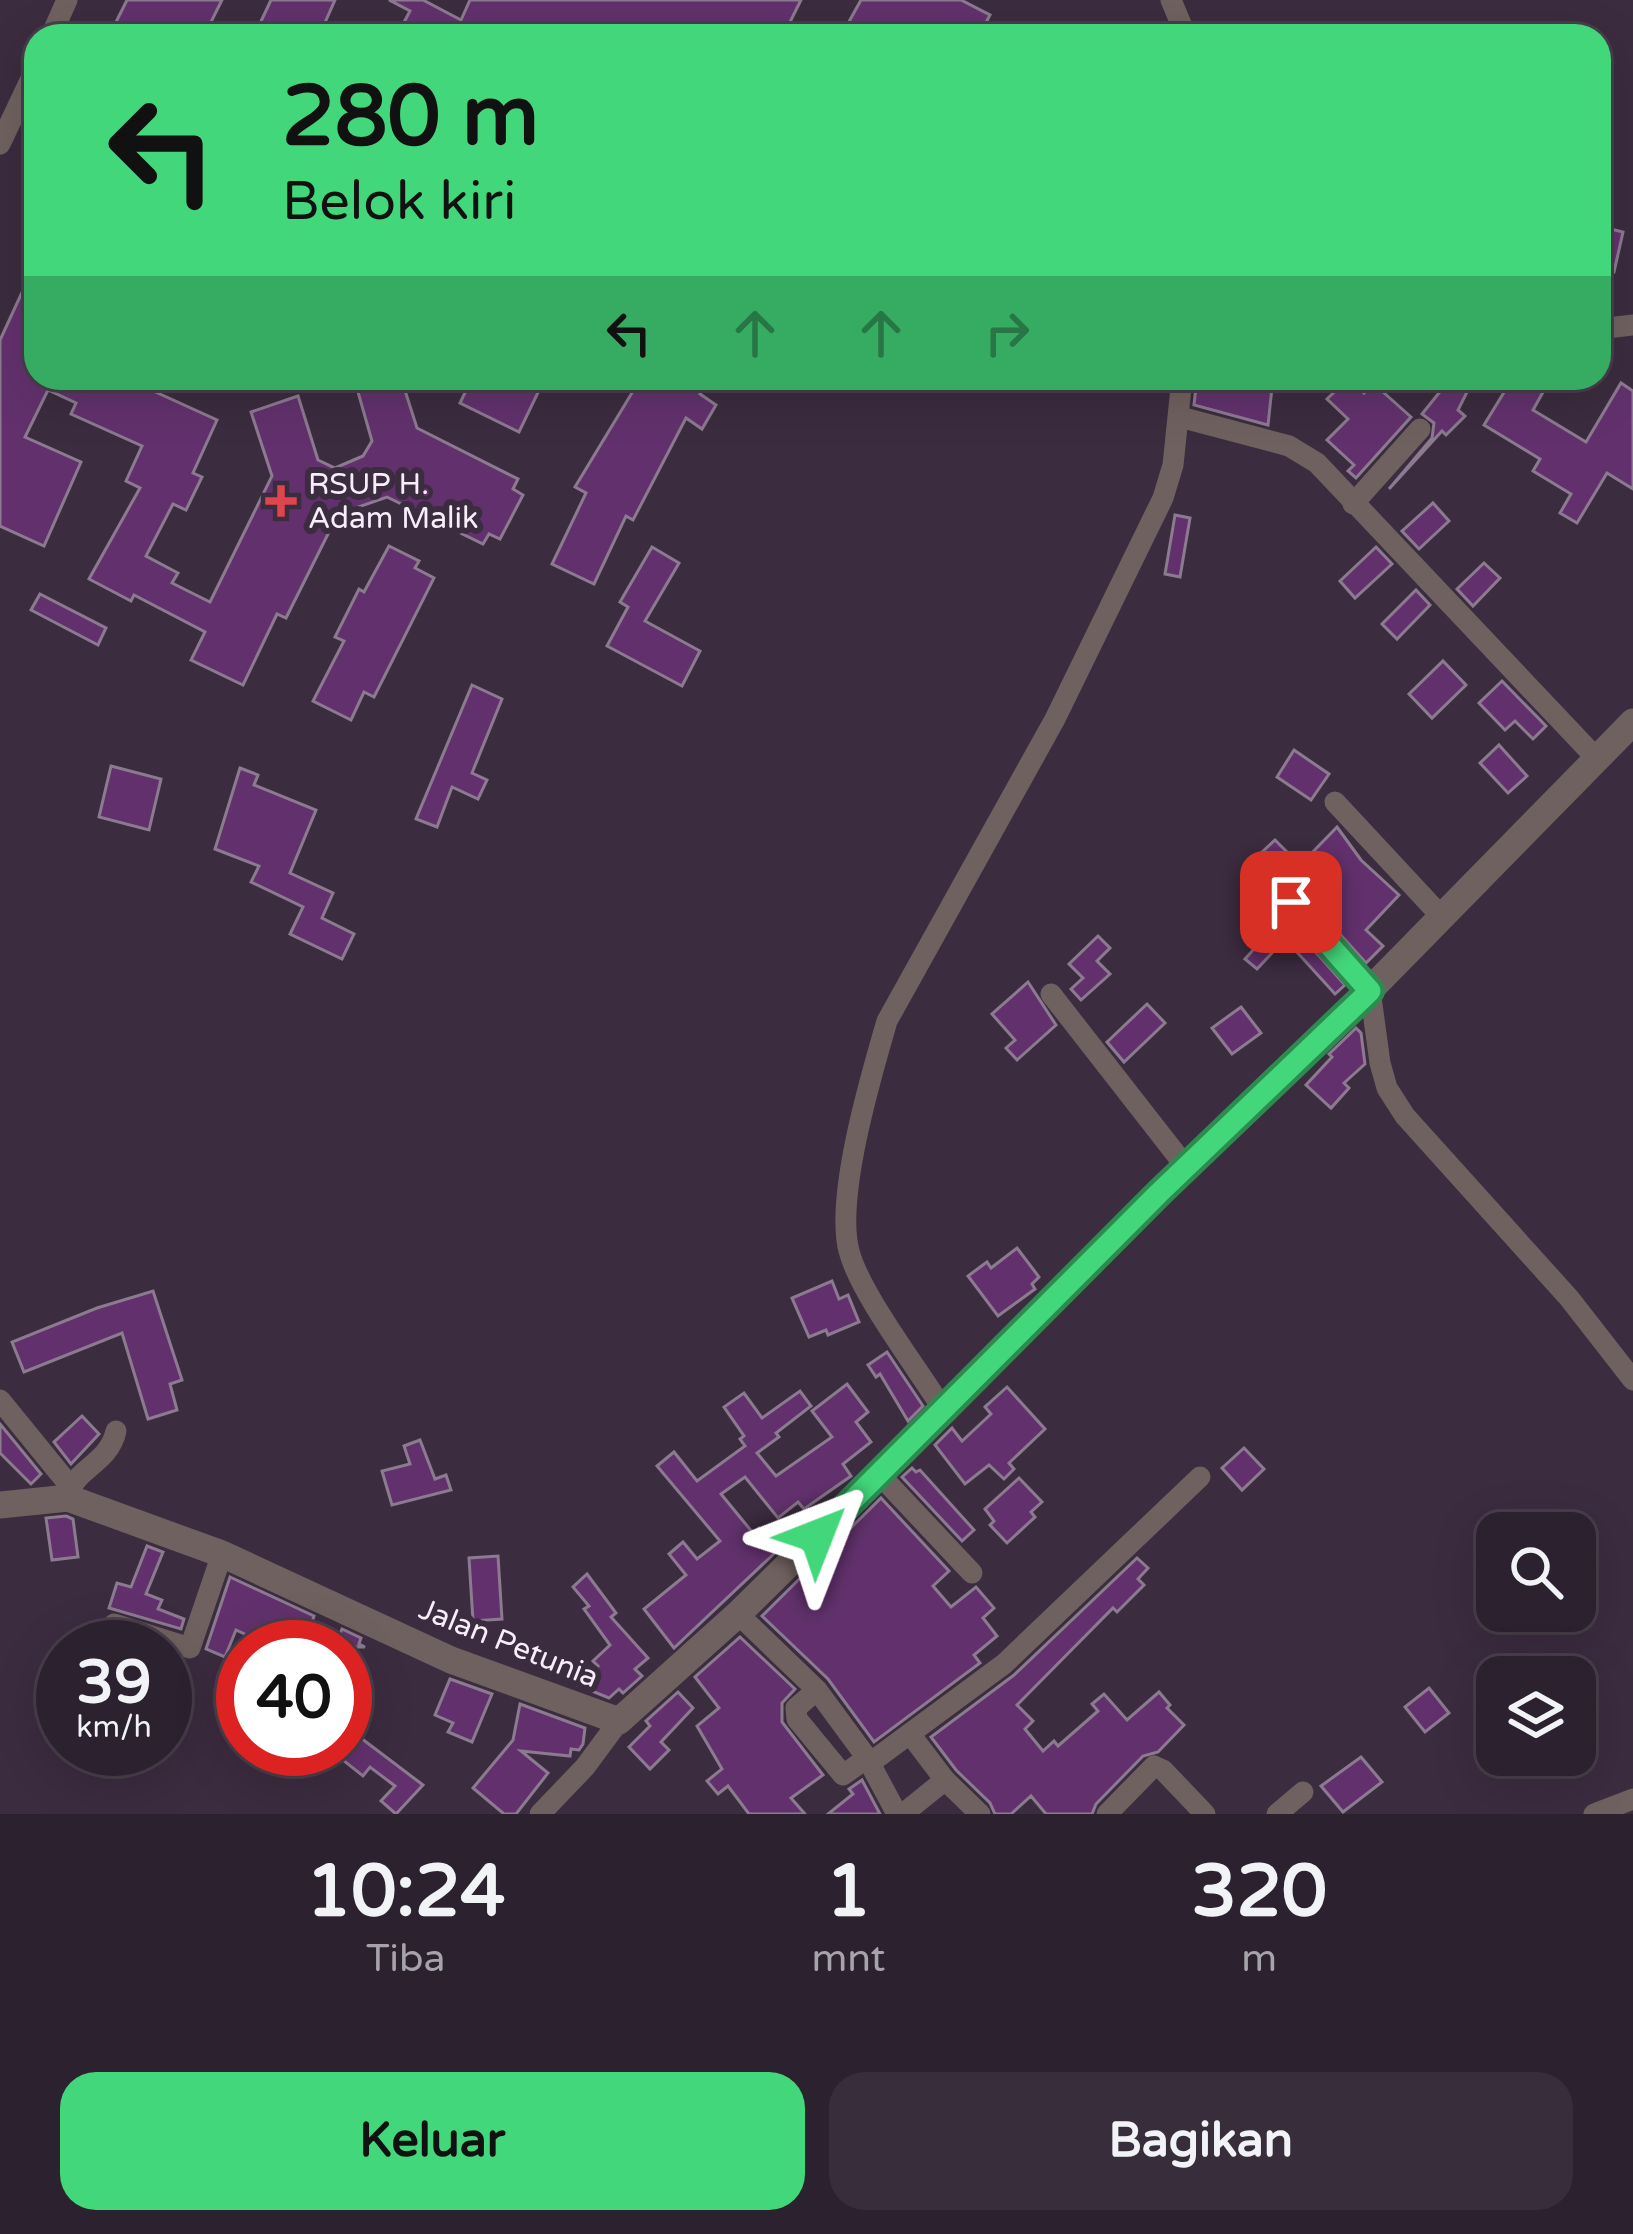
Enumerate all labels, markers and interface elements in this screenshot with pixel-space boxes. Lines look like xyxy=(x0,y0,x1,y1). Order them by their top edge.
text: 280 m xyxy=(282,67,539,168)
icon: left xyxy=(84,72,240,228)
text: Belok kiri xyxy=(282,169,516,234)
icon: left xyxy=(596,300,662,366)
icon: ahead xyxy=(722,300,788,366)
icon: ahead xyxy=(848,300,914,366)
icon: right xyxy=(974,300,1040,366)
place label: RSUP H. Adam Malik xyxy=(308,466,478,537)
marker: RSUP H. Adam Malik xyxy=(265,485,297,517)
pin xyxy=(1240,851,1342,953)
icon: arrive xyxy=(1258,869,1324,935)
position arrow xyxy=(754,1473,880,1599)
map controls xyxy=(1476,1512,1596,1776)
button: search xyxy=(1476,1512,1596,1632)
street label: Jalan Petunia xyxy=(414,1591,604,1696)
speed limit sign: 40 xyxy=(216,1620,372,1776)
text: 39 xyxy=(76,1647,152,1719)
button: layers xyxy=(1476,1656,1596,1776)
text: km/h xyxy=(76,1709,152,1746)
text: 10:24 xyxy=(306,1849,506,1936)
text: 1 xyxy=(826,1849,871,1936)
text: 320 xyxy=(1191,1849,1327,1936)
text: Tiba xyxy=(366,1935,446,1982)
text: mnt xyxy=(811,1935,885,1982)
text: m xyxy=(1241,1935,1277,1982)
button: Keluar xyxy=(60,2072,805,2210)
button: Bagikan xyxy=(829,2072,1573,2210)

